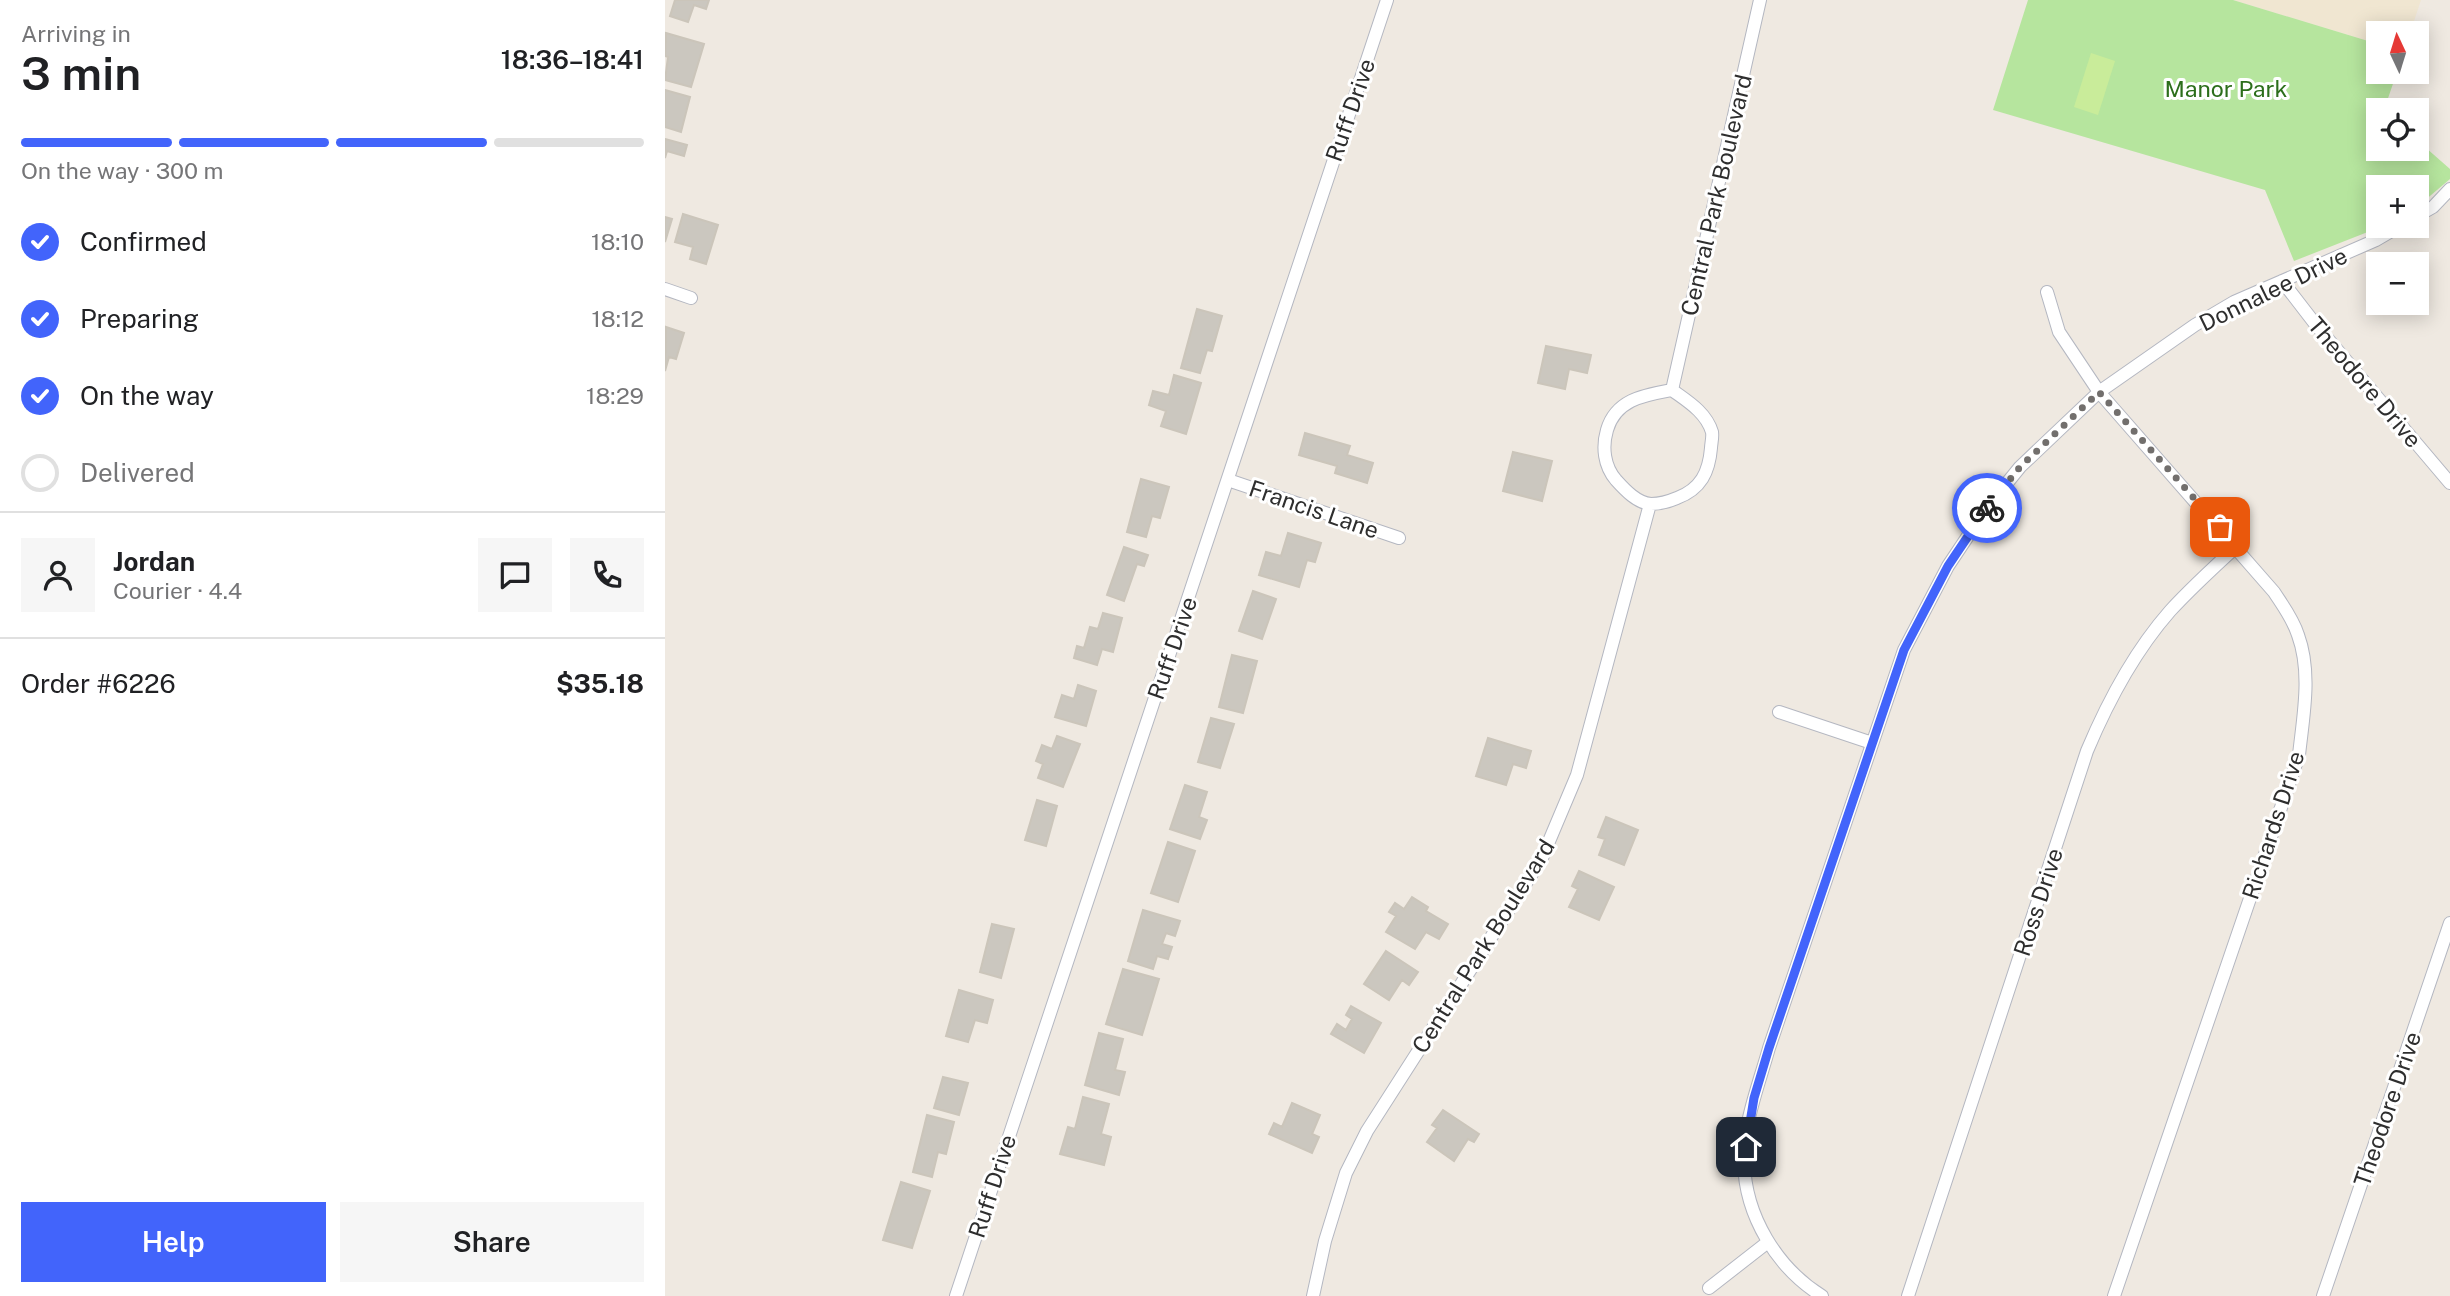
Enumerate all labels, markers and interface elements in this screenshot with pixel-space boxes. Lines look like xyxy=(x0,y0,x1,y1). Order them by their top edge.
text: Arriving in xyxy=(21,20,131,47)
north arrow xyxy=(2366,21,2429,84)
map controls xyxy=(2366,21,2429,315)
text: 18:36–18:41 xyxy=(501,44,644,75)
text: 3 min xyxy=(21,46,141,100)
street label: Ruff Drive xyxy=(1320,55,1380,165)
street label: Central Park Boulevard xyxy=(1675,72,1757,318)
park label: Manor Park xyxy=(2165,75,2288,102)
button: locate xyxy=(2366,98,2429,161)
text: On the way · 300 m xyxy=(21,157,223,184)
button: + xyxy=(2366,175,2429,238)
icon: check xyxy=(21,223,59,261)
text: Confirmed xyxy=(80,226,207,257)
text: 18:10 xyxy=(591,228,644,255)
street label: Donnalee Drive xyxy=(2195,242,2351,336)
button: − xyxy=(2366,252,2429,315)
icon: check xyxy=(21,300,59,338)
text: Preparing xyxy=(80,303,199,334)
text: 18:12 xyxy=(591,305,644,332)
street label: Theodore Drive xyxy=(2303,311,2427,453)
icon: check xyxy=(21,377,59,415)
text: On the way xyxy=(80,380,214,411)
text: 18:29 xyxy=(586,382,644,409)
text: Delivered xyxy=(80,457,195,488)
courier xyxy=(1952,473,2022,543)
street label: Francis Lane xyxy=(1246,474,1382,544)
icon: bike xyxy=(1968,489,2006,527)
pin xyxy=(2190,497,2250,557)
icon: bag xyxy=(2201,508,2239,546)
button: person xyxy=(21,538,95,612)
button: chat xyxy=(478,538,552,612)
button: phone xyxy=(570,538,644,612)
text: Jordan xyxy=(113,546,195,577)
text: Courier · 4.4 xyxy=(113,577,242,604)
street label: Ruff Drive xyxy=(1142,593,1202,703)
text: Order #6226 xyxy=(21,668,176,699)
text: $35.18 xyxy=(556,668,644,699)
street label: Richards Drive xyxy=(2236,748,2310,902)
street label: Central Park Boulevard xyxy=(1406,834,1560,1058)
street label: Ross Drive xyxy=(2008,845,2068,959)
street label: Theodore Drive xyxy=(2348,1028,2426,1190)
pin xyxy=(1716,1117,1776,1177)
icon: home xyxy=(1727,1128,1765,1166)
street label: Ruff Drive xyxy=(963,1131,1021,1241)
button: Help xyxy=(21,1202,326,1282)
button: Share xyxy=(340,1202,644,1282)

